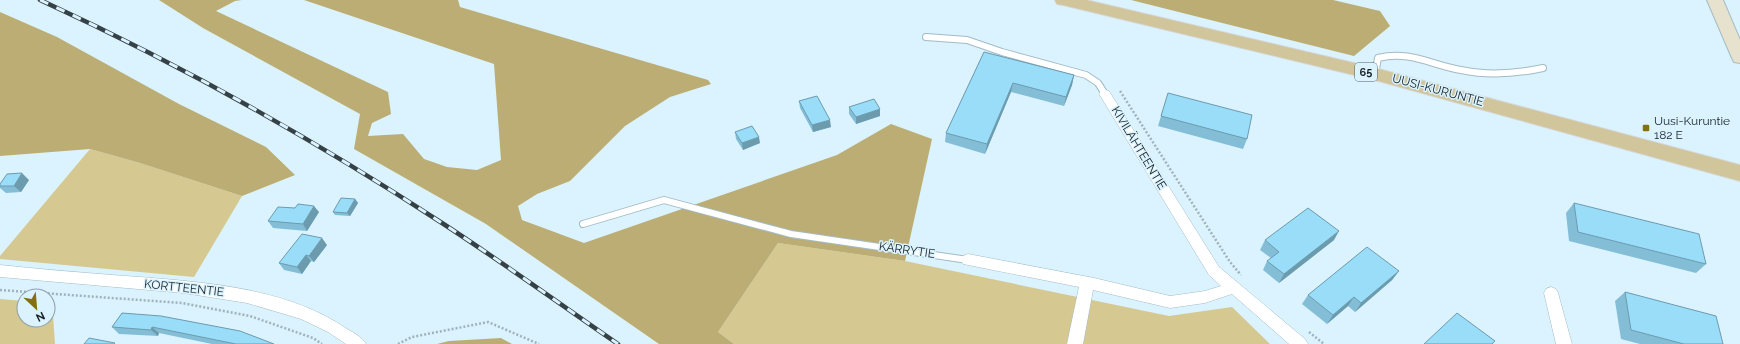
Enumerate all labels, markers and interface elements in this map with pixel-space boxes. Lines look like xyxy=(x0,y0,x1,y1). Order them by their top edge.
road number: 65 xyxy=(1355,63,1377,81)
street label: UUSI-KURUNTIE xyxy=(1391,71,1485,109)
street label: KIVILÄHTEENTIE xyxy=(1109,104,1169,192)
place label: Uusi-Kuruntie 182 E xyxy=(1654,114,1730,142)
marker: Uusi-Kuruntie 182 E xyxy=(1641,123,1651,133)
street label: KÄRRYTIE xyxy=(878,239,936,261)
street label: KORTTEENTIE xyxy=(143,277,225,299)
north arrow xyxy=(16,288,56,328)
text: N xyxy=(34,309,47,324)

